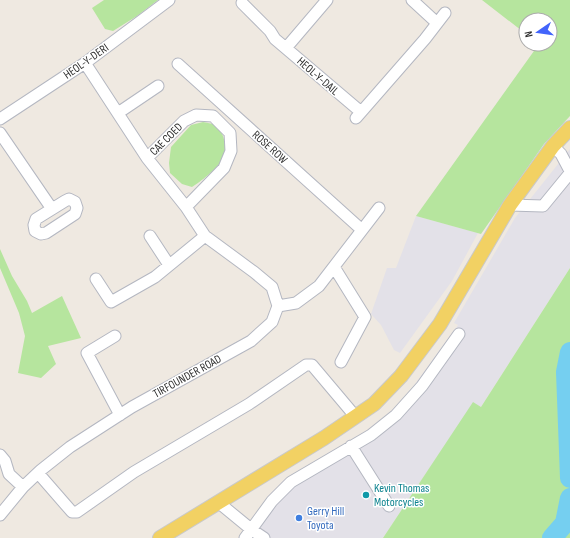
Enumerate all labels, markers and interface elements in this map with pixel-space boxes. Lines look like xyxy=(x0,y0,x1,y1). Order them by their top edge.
north arrow xyxy=(518,12,558,52)
text: N xyxy=(522,30,536,38)
street label: HEOL-Y-DERI xyxy=(61,40,112,82)
street label: HEOL-Y-DAIL xyxy=(294,54,342,99)
street label: CAE COED xyxy=(147,120,186,159)
street label: ROSE ROW xyxy=(249,128,291,167)
street label: TIRFOUNDER ROAD xyxy=(150,351,224,401)
place label: Kevin Thomas Motorcycles xyxy=(374,481,429,510)
marker: Kevin Thomas Motorcycles xyxy=(361,490,371,500)
place label: Gerry Hill Toyota xyxy=(307,504,344,533)
marker: Gerry Hill Toyota xyxy=(294,513,304,523)

